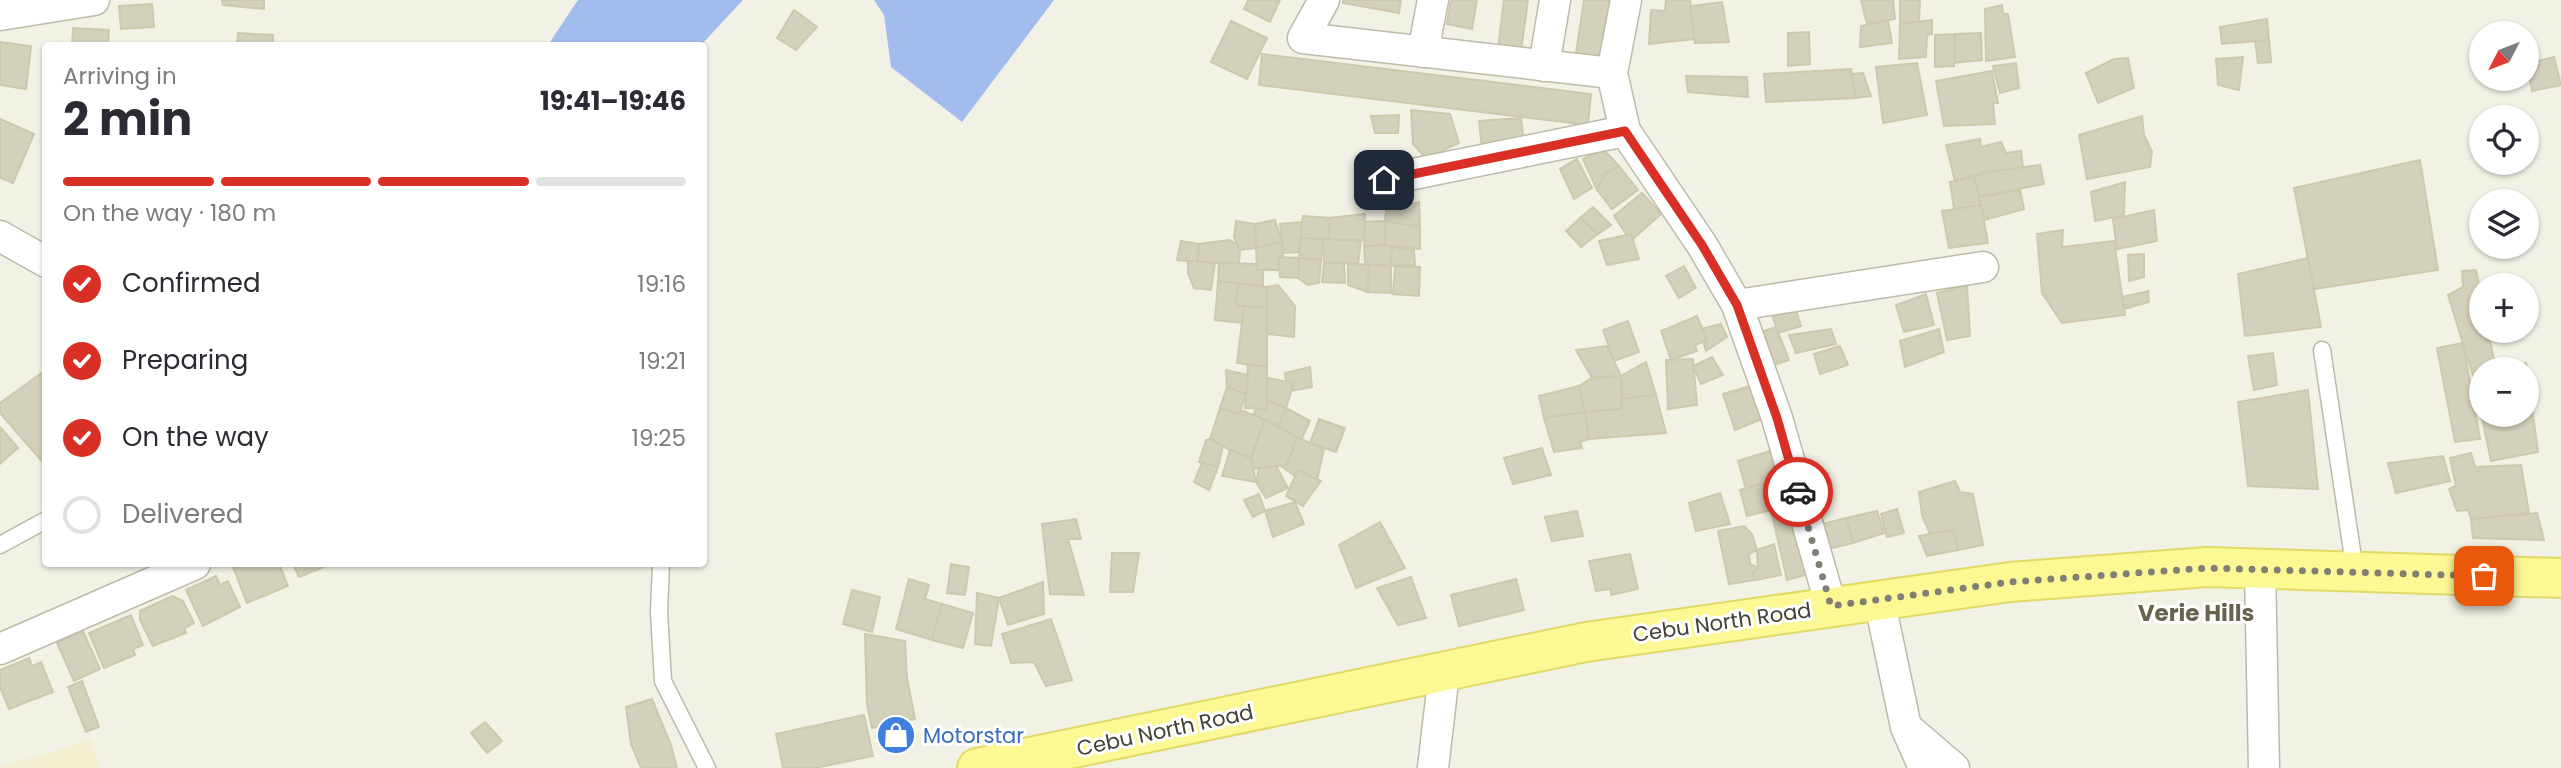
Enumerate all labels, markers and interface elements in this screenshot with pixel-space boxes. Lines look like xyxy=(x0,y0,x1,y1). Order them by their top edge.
north arrow xyxy=(2469,21,2539,91)
map controls xyxy=(2469,21,2539,427)
text: Arriving in xyxy=(63,60,177,92)
text: 19:41–19:46 xyxy=(540,83,686,119)
text: 2 min xyxy=(63,87,192,151)
button: locate xyxy=(2469,105,2539,175)
pin xyxy=(1354,150,1414,210)
icon: home xyxy=(1365,161,1403,199)
button: layers xyxy=(2469,189,2539,259)
text: On the way · 180 m xyxy=(63,197,276,229)
icon: check xyxy=(63,265,101,303)
text: Confirmed xyxy=(122,265,260,301)
text: 19:16 xyxy=(637,268,686,300)
button: + xyxy=(2469,273,2539,343)
icon: check xyxy=(63,342,101,380)
text: Preparing xyxy=(122,342,248,378)
text: 19:21 xyxy=(639,345,686,377)
button: − xyxy=(2469,357,2539,427)
icon: check xyxy=(63,419,101,457)
text: On the way xyxy=(122,419,269,455)
text: 19:25 xyxy=(632,422,686,454)
courier xyxy=(1763,457,1833,527)
icon: car xyxy=(1779,473,1817,511)
text: Delivered xyxy=(122,496,243,532)
pin xyxy=(2454,546,2514,606)
icon: bag xyxy=(2465,557,2503,595)
street label: Cebu North Road xyxy=(1631,595,1813,649)
district label: Verie Hills xyxy=(2138,597,2254,629)
street label: Cebu North Road xyxy=(1074,697,1256,763)
shop icon: Motorstar xyxy=(875,714,917,756)
place label: Motorstar xyxy=(923,721,1024,750)

